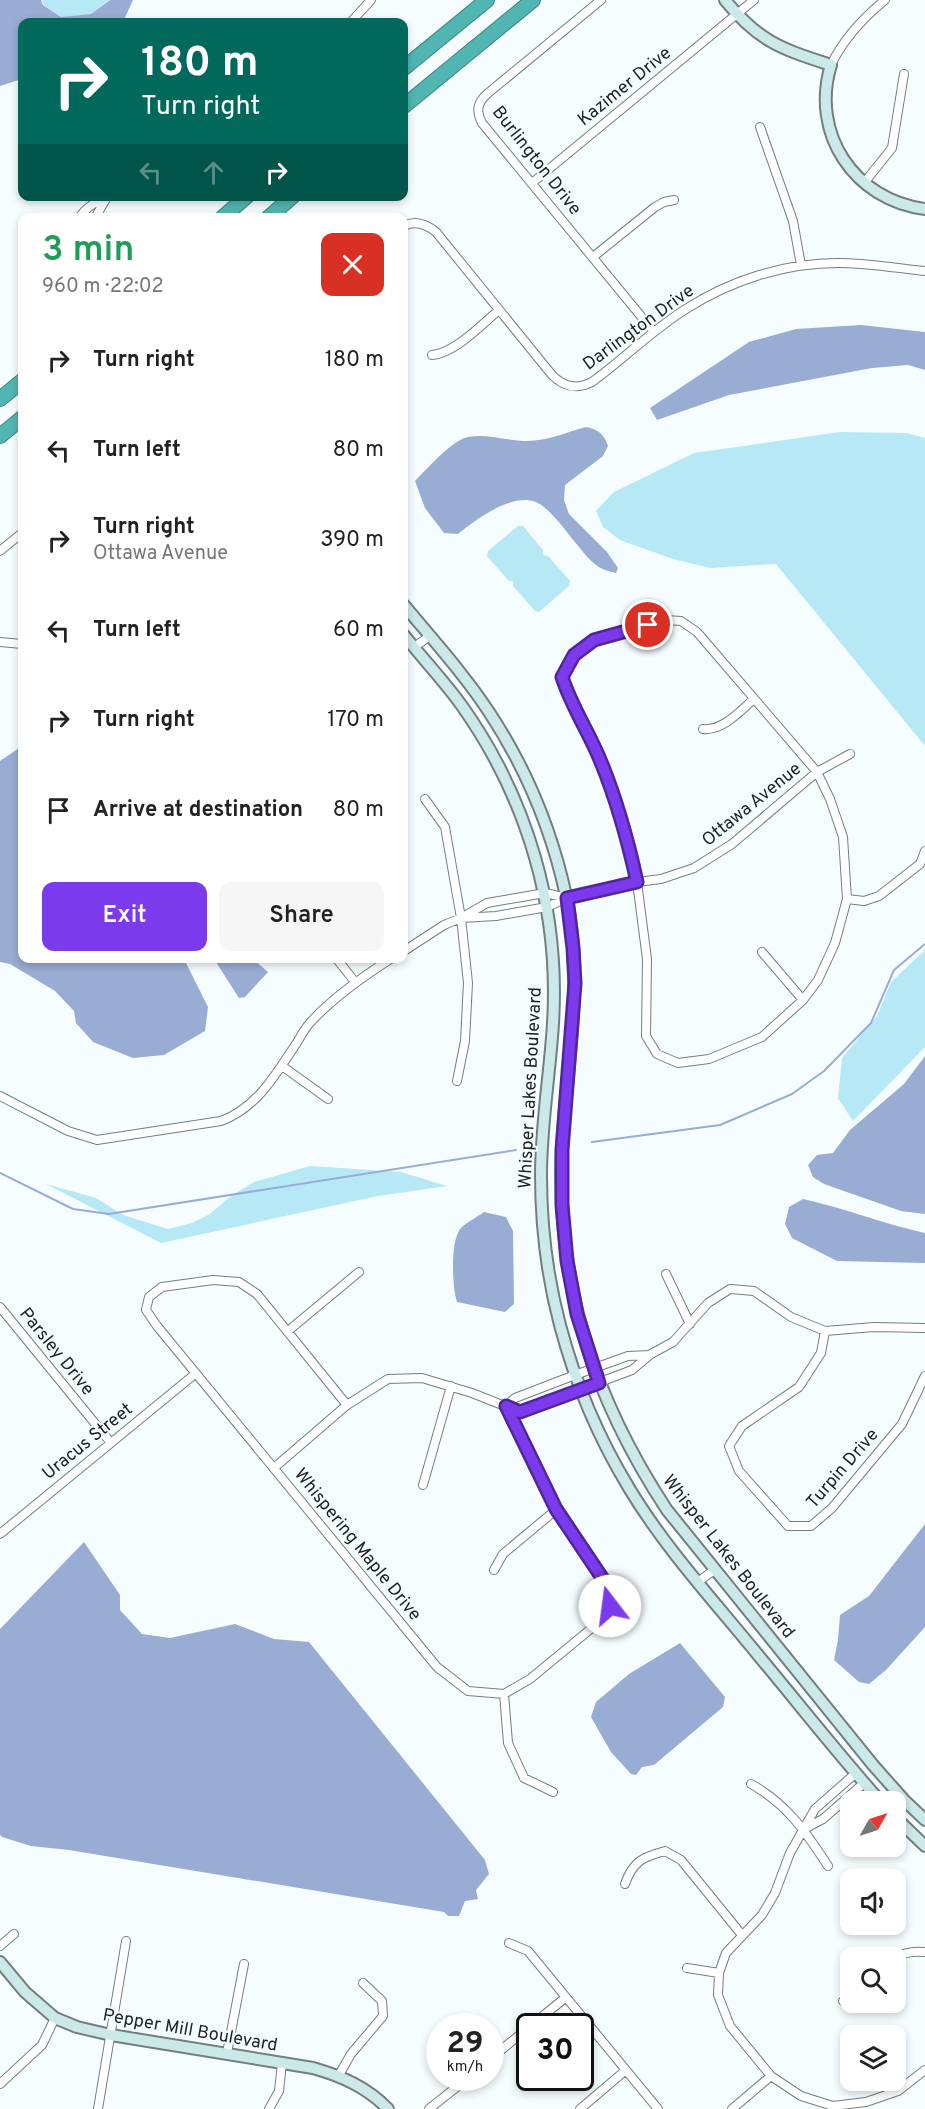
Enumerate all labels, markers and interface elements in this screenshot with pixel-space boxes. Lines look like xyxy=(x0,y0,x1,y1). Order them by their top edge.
text: 180 m xyxy=(141,38,258,91)
icon: right xyxy=(42,42,120,120)
street label: Kazimer Drive xyxy=(573,42,677,132)
text: Turn right xyxy=(141,90,260,124)
street label: Burlington Drive xyxy=(486,102,586,220)
icon: left xyxy=(134,156,167,189)
icon: ahead xyxy=(197,156,230,189)
icon: right xyxy=(260,156,293,189)
text: 3 min xyxy=(42,228,134,274)
button: close xyxy=(321,233,384,296)
text: 960 m · 22:02 xyxy=(42,274,164,300)
street label: Darlington Drive xyxy=(579,280,699,376)
icon: right xyxy=(42,344,75,377)
text: Turn right xyxy=(93,347,195,374)
text: 180 m xyxy=(325,347,384,374)
icon: left xyxy=(42,434,75,467)
text: Turn left xyxy=(93,437,181,464)
text: 80 m xyxy=(333,437,384,464)
text: Turn right xyxy=(93,514,195,541)
icon: right xyxy=(42,524,75,557)
text: 390 m xyxy=(320,527,384,554)
text: Ottawa Avenue xyxy=(93,541,228,567)
pin xyxy=(622,599,673,650)
icon: arrive xyxy=(631,608,664,641)
icon: left xyxy=(42,614,75,647)
text: Turn left xyxy=(93,617,181,644)
text: 60 m xyxy=(333,617,384,644)
icon: right xyxy=(42,704,75,737)
text: Turn right xyxy=(93,707,195,734)
text: 170 m xyxy=(327,707,384,734)
street label: Ottawa Avenue xyxy=(698,758,806,852)
icon: arrive xyxy=(42,794,75,827)
text: Arrive at destination xyxy=(93,797,303,824)
text: 80 m xyxy=(333,797,384,824)
button: Exit xyxy=(42,882,207,951)
button: Share xyxy=(219,882,384,951)
street label: Whisper Lakes Boulevard xyxy=(514,987,548,1189)
street label: Parsley Drive xyxy=(14,1303,98,1401)
street label: Uracus Street xyxy=(38,1398,138,1486)
street label: Turpin Drive xyxy=(802,1424,884,1514)
street label: Whispering Maple Drive xyxy=(288,1464,426,1626)
street label: Whisper Lakes Boulevard xyxy=(657,1470,799,1644)
position arrow xyxy=(578,1574,642,1638)
north arrow xyxy=(840,1791,906,1857)
map controls xyxy=(840,1791,906,2091)
button: sound xyxy=(840,1869,906,1935)
button: search xyxy=(840,1947,906,2013)
street label: Pepper Mill Boulevard xyxy=(101,2004,279,2058)
speed limit sign: 30 xyxy=(516,2013,594,2091)
button: layers xyxy=(840,2025,906,2091)
text: 29 xyxy=(447,2026,483,2063)
text: km/h xyxy=(447,2058,483,2077)

